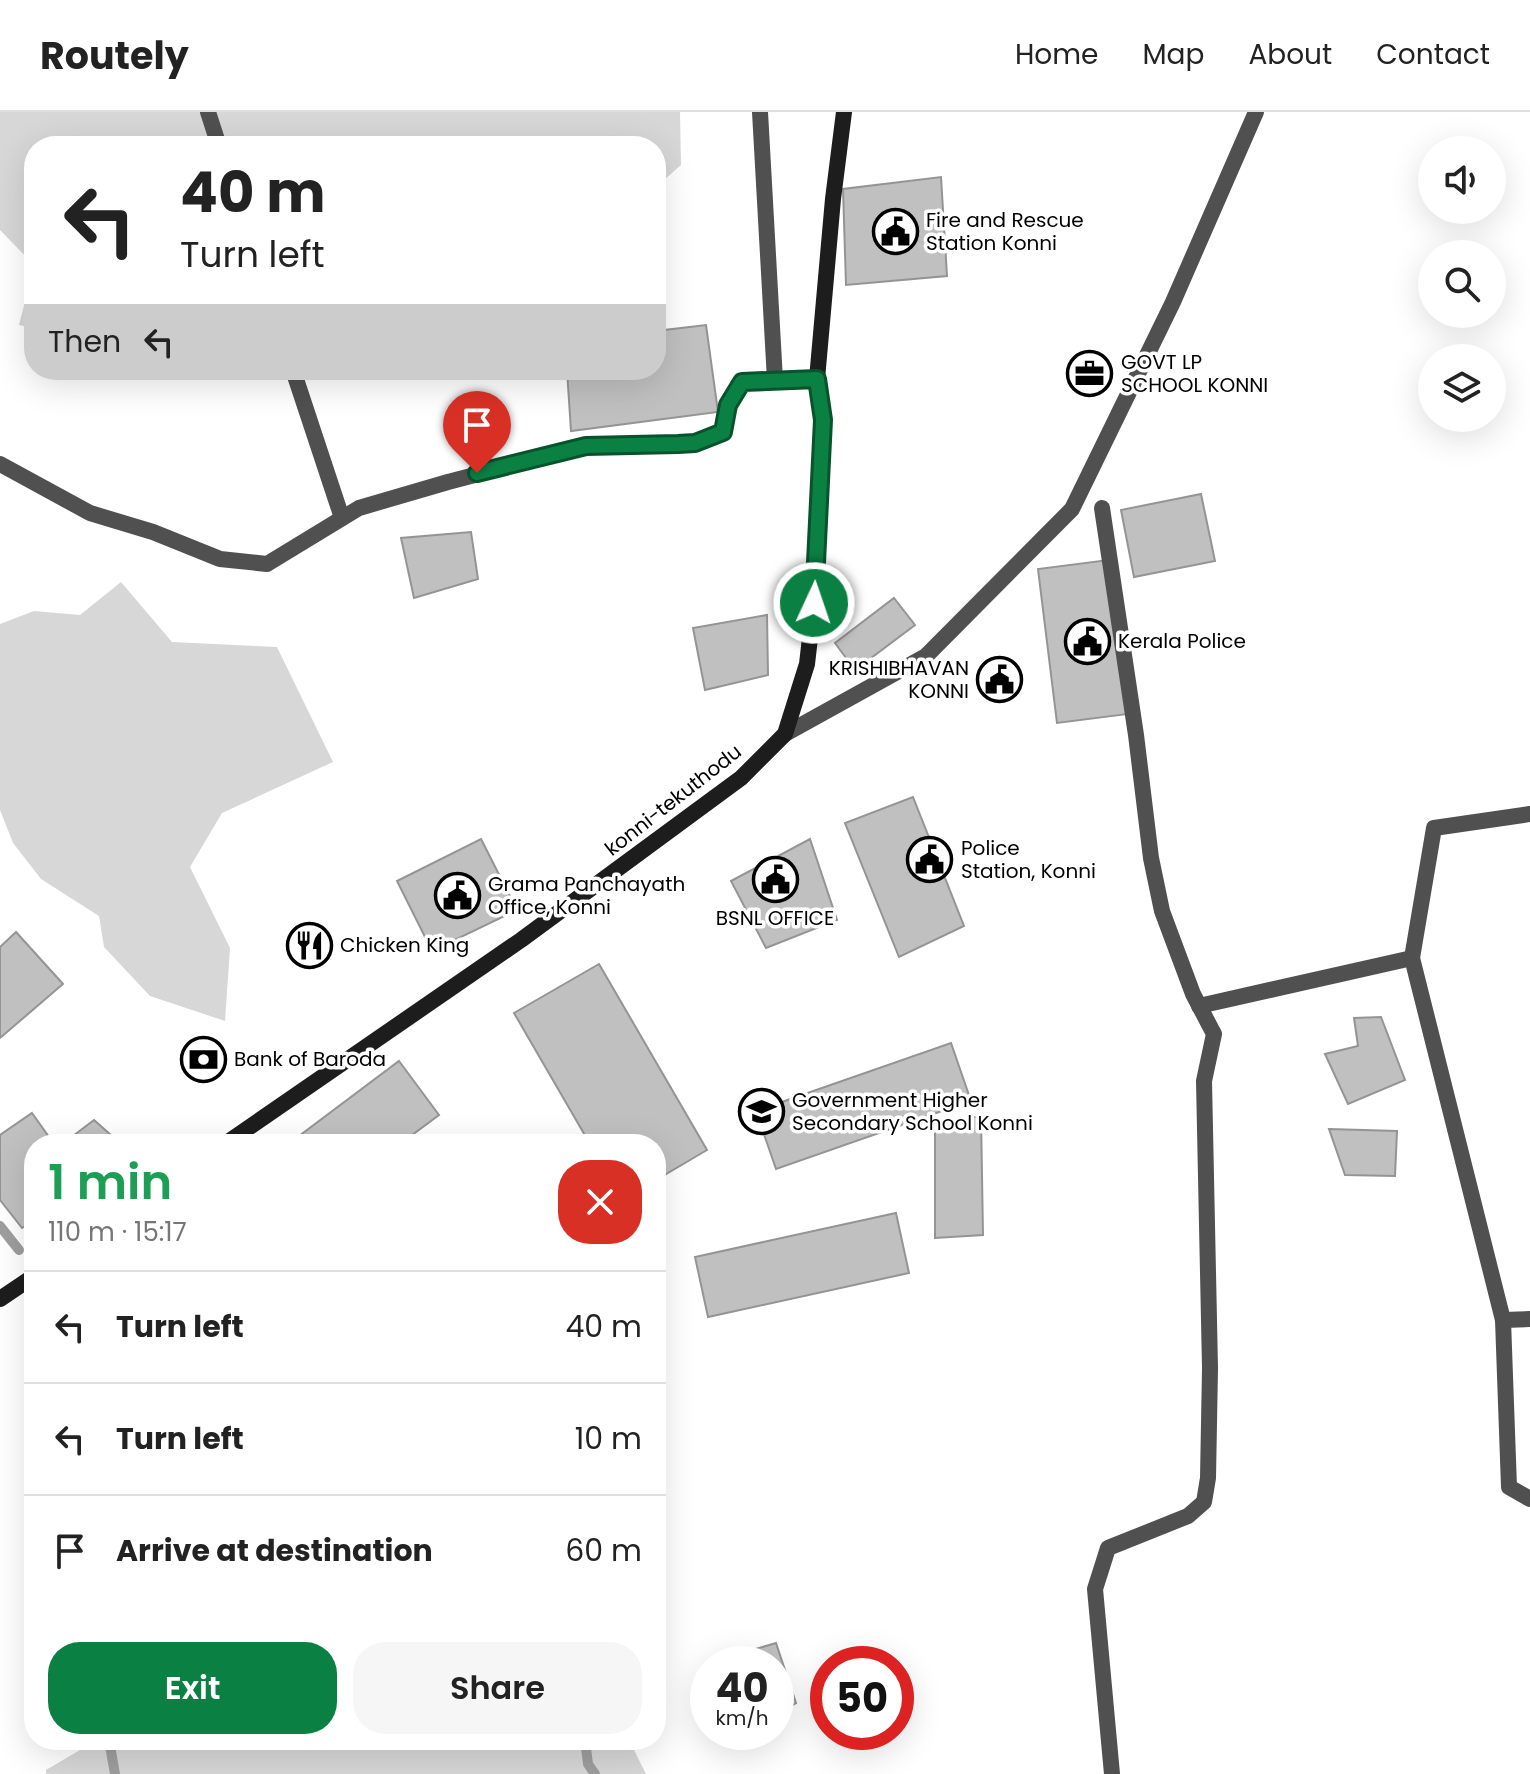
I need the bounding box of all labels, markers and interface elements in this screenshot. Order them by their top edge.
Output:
text: Routely [40,29,189,82]
text: Home [1015,35,1098,74]
text: Map [1142,35,1204,74]
text: About [1248,35,1332,74]
text: Contact [1376,35,1490,74]
map controls [1418,136,1506,432]
button: sound [1418,136,1506,224]
text: 40 m [180,153,326,232]
icon: left [48,168,152,272]
place label: Fire and Rescue Station Konni [926,206,1084,257]
public building icon: Fire and Rescue Station Konni [871,208,919,256]
text: Turn left [180,229,325,280]
button: search [1418,240,1506,328]
text: Then [48,320,121,363]
icon: left [137,320,181,364]
button: layers [1418,344,1506,432]
place label: GOVT LP SCHOOL KONNI [1121,348,1268,399]
office icon: GOVT LP SCHOOL KONNI [1066,349,1114,397]
pin [443,391,511,473]
icon: arrive [455,403,499,447]
position arrow [772,561,856,645]
public building icon: Kerala Police [1063,617,1111,665]
place label: Kerala Police [1118,627,1246,655]
place label: KRISHIBHAVAN KONNI [829,654,969,705]
public building icon: KRISHIBHAVAN KONNI [976,656,1024,704]
street label: konni-tekuthodu [599,738,747,862]
place label: Police Station, Konni [961,834,1096,885]
public building icon: Police Station, Konni [906,836,954,884]
public building icon: BSNL OFFICE [751,855,799,903]
place label: Grama Panchayath Office, Konni [488,870,685,921]
public building icon: Grama Panchayath Office, Konni [433,871,481,919]
place label: BSNL OFFICE [716,904,834,932]
restaurant icon: Chicken King [285,921,333,969]
place label: Chicken King [340,931,469,959]
bank icon: Bank of Baroda [179,1035,227,1083]
place label: Bank of Baroda [234,1045,386,1073]
place label: Government Higher Secondary School Konni [792,1086,1033,1137]
school or university icon: Government Higher Secondary School Konni [737,1087,785,1135]
text: 1 min [48,1149,172,1216]
button: close [558,1160,642,1244]
text: 110 m · 15:17 [48,1214,187,1250]
icon: left [48,1305,92,1349]
text: Turn left [116,1305,244,1348]
text: 40 m [565,1305,642,1348]
icon: left [48,1417,92,1461]
text: Turn left [116,1417,244,1460]
text: 10 m [575,1417,642,1460]
icon: arrive [48,1529,92,1573]
text: Arrive at destination [116,1529,433,1572]
text: 60 m [565,1529,642,1572]
button: Exit [48,1642,337,1734]
button: Share [353,1642,642,1734]
speed limit sign: 50 [810,1646,914,1750]
text: 40 [715,1660,769,1716]
text: km/h [715,1704,769,1732]

